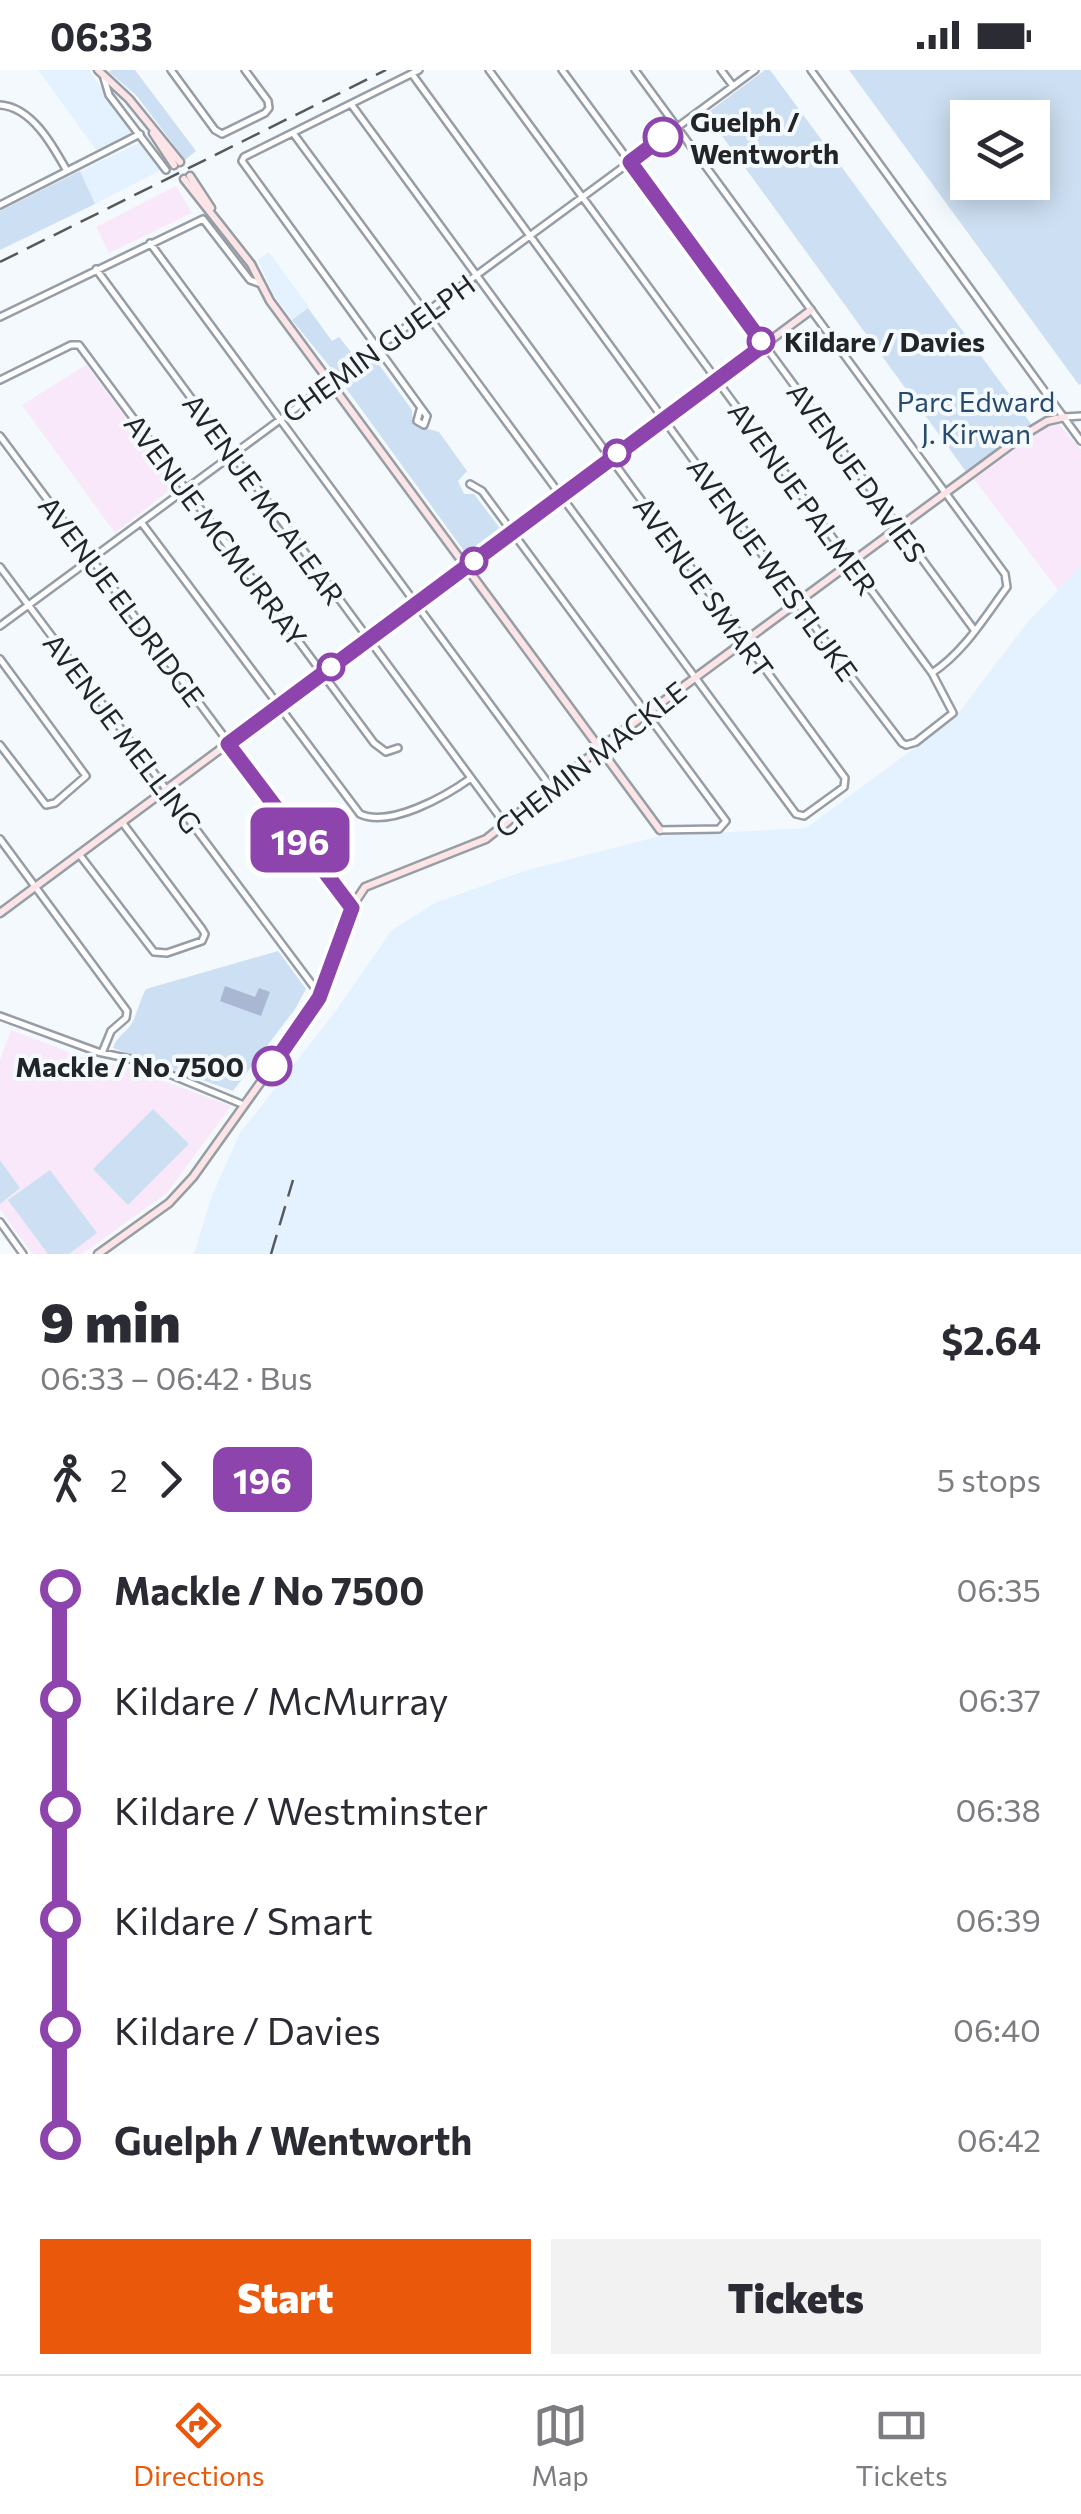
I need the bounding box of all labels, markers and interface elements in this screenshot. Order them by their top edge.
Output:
text: 06:33 [50,12,153,59]
map controls [950,100,1050,200]
button: layers [950,100,1050,200]
place label: Guelph / Wentworth [690,104,839,170]
marker: Guelph / Wentworth [644,118,682,156]
street label: CHEMIN GUELPH [275,267,481,429]
place label: Kildare / Davies [784,324,985,358]
marker: Kildare / Davies [748,328,774,354]
street label: AVENUE DAVIES [780,376,934,568]
park label: Parc Edward J. Kirwan [897,384,1055,450]
street label: AVENUE MCALEAR [176,387,352,611]
street label: AVENUE PALMER [722,395,884,601]
street label: AVENUE MCMURRAY [118,407,314,653]
unlabelled marker [604,440,630,466]
street label: AVENUE WESTLUKE [681,451,865,687]
street label: AVENUE ELDRIDGE [32,489,212,713]
street label: AVENUE SMART [627,490,781,684]
unlabelled marker [461,548,487,574]
street label: AVENUE MELLING [37,626,209,840]
unlabelled marker [318,654,344,680]
street label: CHEMIN MACKLE [487,674,693,844]
line badge: 196 [242,808,358,872]
text: 196 [270,819,330,862]
marker: Mackle / No 7500 [253,1047,291,1085]
place label: Mackle / No 7500 [15,1049,244,1083]
text: 9 min [40,1286,181,1353]
text: $2.64 [941,1316,1041,1363]
text: 06:33 – 06:42 · Bus [40,1357,313,1397]
icon: walk [40,1452,95,1507]
icon: forward [143,1452,198,1507]
text: 196 [233,1458,292,1501]
text: 2 [110,1459,128,1499]
text: 5 stops [937,1459,1041,1499]
text: Mackle / No 7500 [114,1566,424,1613]
text: 06:35 [957,1569,1041,1609]
text: Kildare / McMurray [114,1676,448,1723]
text: 06:37 [958,1679,1041,1719]
text: Kildare / Westminster [114,1786,488,1833]
text: 06:38 [955,1789,1041,1829]
text: Kildare / Smart [114,1896,373,1943]
text: 06:39 [955,1899,1041,1939]
text: Kildare / Davies [114,2006,381,2053]
text: 06:40 [953,2009,1041,2049]
text: Guelph / Wentworth [114,2116,472,2163]
text: 06:42 [957,2119,1041,2159]
button: Start [40,2239,531,2354]
button: Tickets [551,2239,1041,2354]
tab: Directions [133,2398,265,2492]
tab: Map [531,2398,589,2492]
tab: Tickets [855,2398,948,2492]

